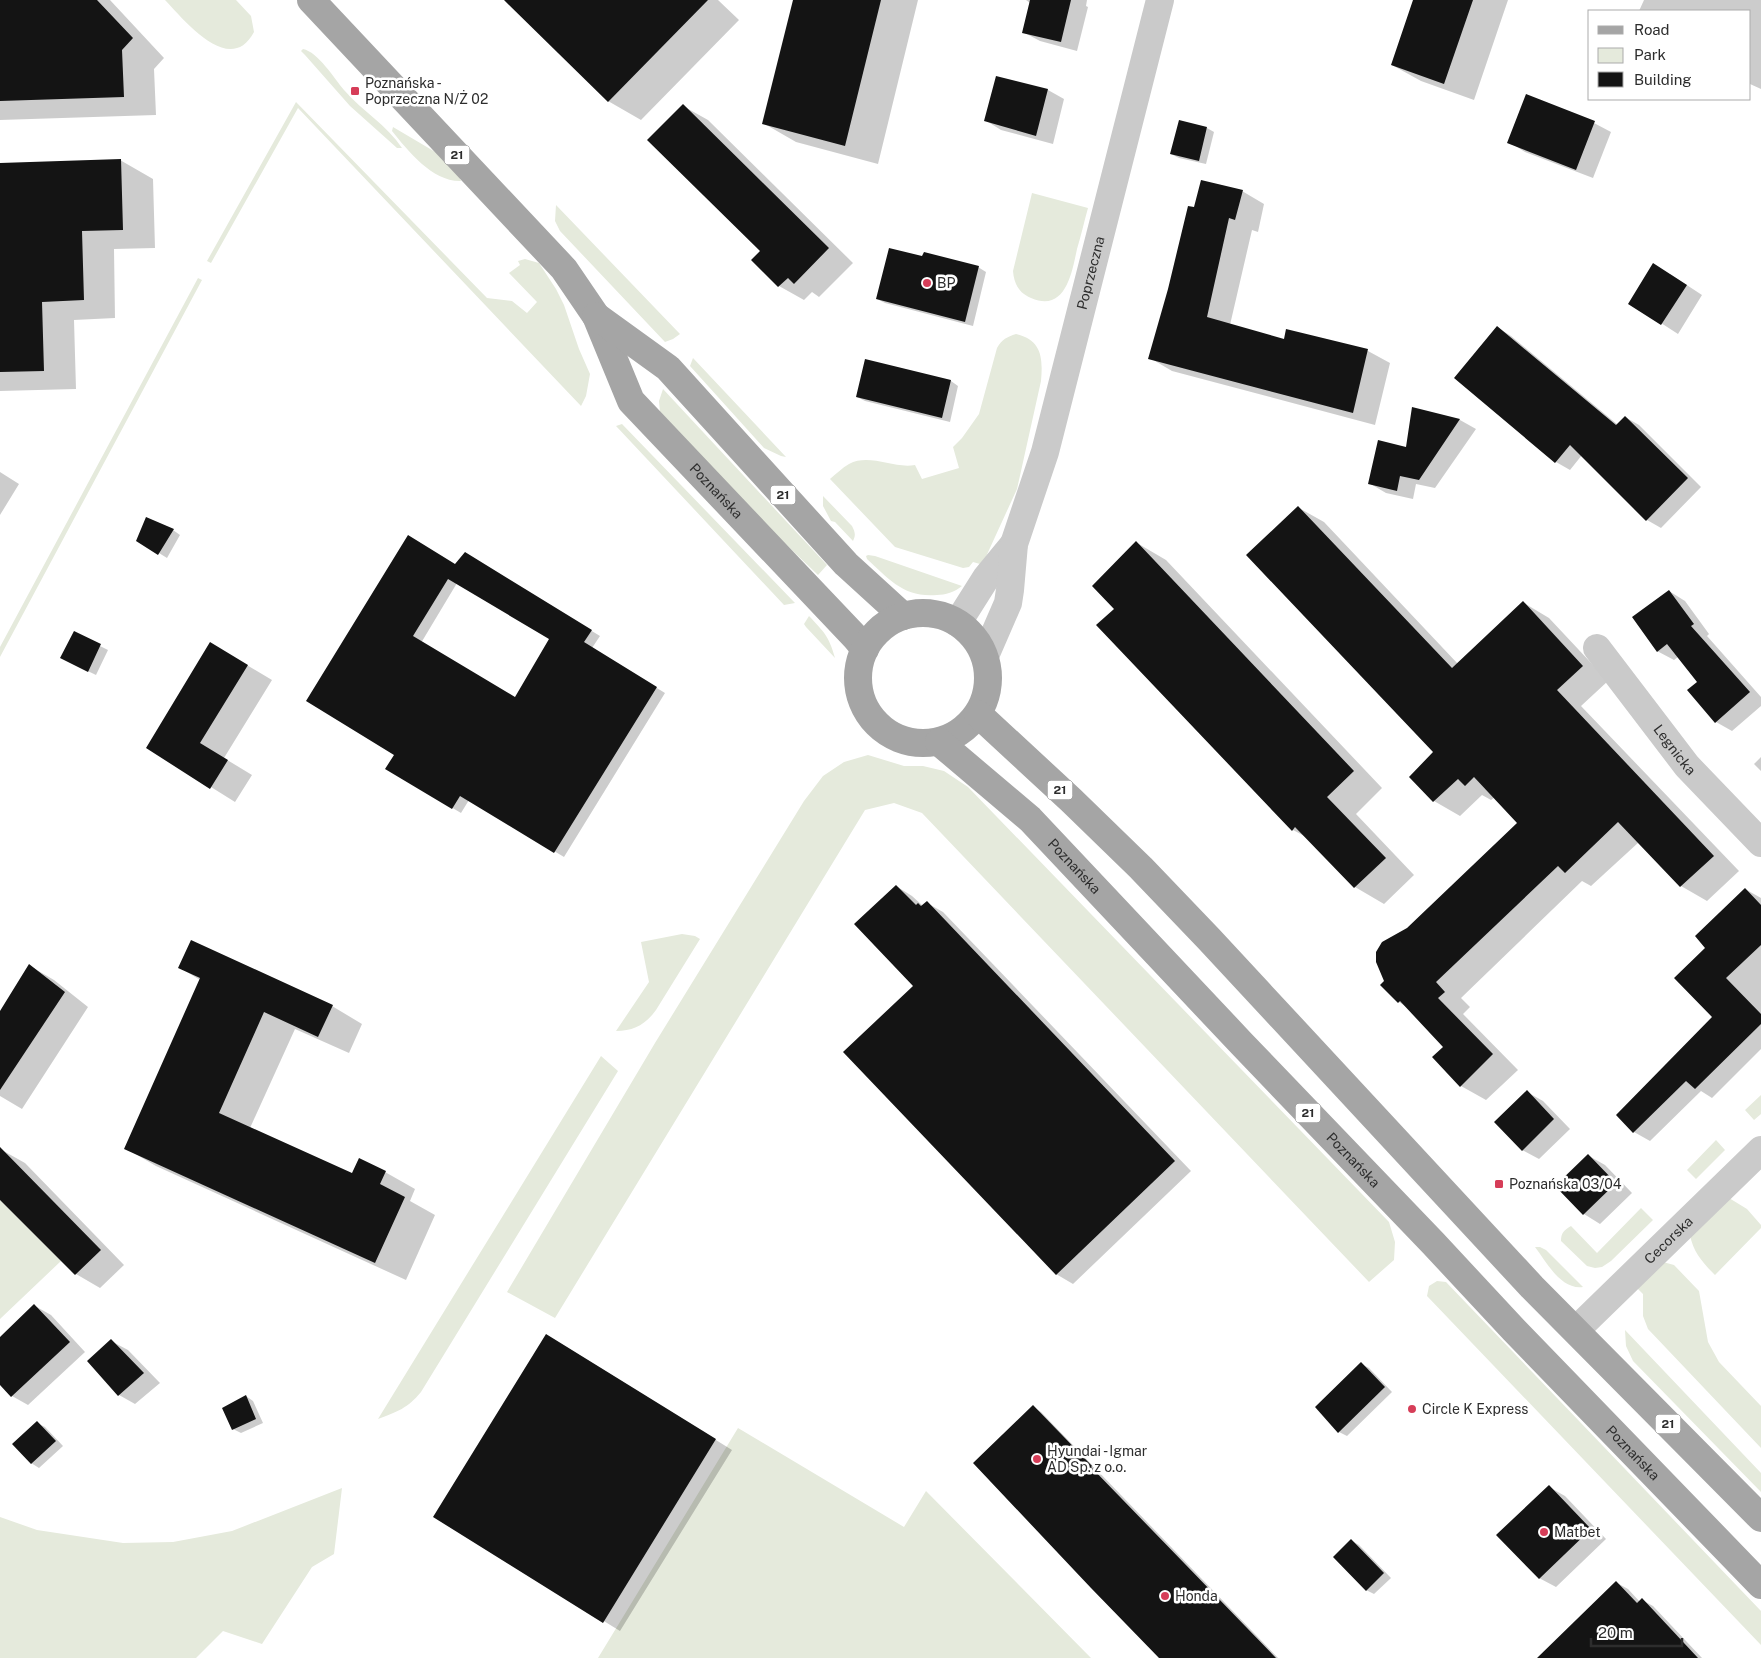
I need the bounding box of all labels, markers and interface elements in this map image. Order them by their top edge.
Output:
legend [1588,10,1751,100]
text: Road [1634,21,1670,38]
text: Park [1634,46,1666,63]
text: Building [1634,71,1692,88]
place label: Poznańska - Poprzeczna N/Ż 02 [365,75,488,107]
marker: Poznańska - Poprzeczna N/Ż 02 [349,85,361,97]
road number: 21 [444,146,470,164]
street label: Poprzeczna [1074,234,1108,311]
place label: BP [937,275,955,291]
marker: BP [921,277,933,289]
street label: Poznańska [687,460,746,522]
road number: 21 [770,486,796,504]
street label: Legnicka [1650,721,1699,778]
road number: 21 [1048,780,1072,800]
street label: Poznańska [1045,835,1104,897]
road number: 21 [1296,1104,1320,1122]
street label: Poznańska [1323,1129,1383,1191]
place label: Poznańska 03/04 [1509,1176,1622,1192]
marker: Poznańska 03/04 [1493,1178,1505,1190]
street label: Cecorska [1641,1213,1696,1267]
place label: Circle K Express [1422,1401,1528,1417]
marker: Circle K Express [1406,1403,1418,1415]
road number: 21 [1656,1415,1680,1434]
street label: Poznańska [1603,1422,1663,1483]
place label: Hyundai - Igmar AD Sp. z o.o. [1047,1443,1147,1475]
marker: Hyundai - Igmar AD Sp. z o.o. [1031,1453,1043,1465]
place label: Matbet [1554,1524,1601,1540]
marker: Matbet [1538,1526,1550,1538]
place label: Honda [1175,1588,1218,1604]
marker: Honda [1159,1590,1171,1602]
scale bar [1591,1616,1682,1648]
text: 20 m [1598,1624,1633,1641]

